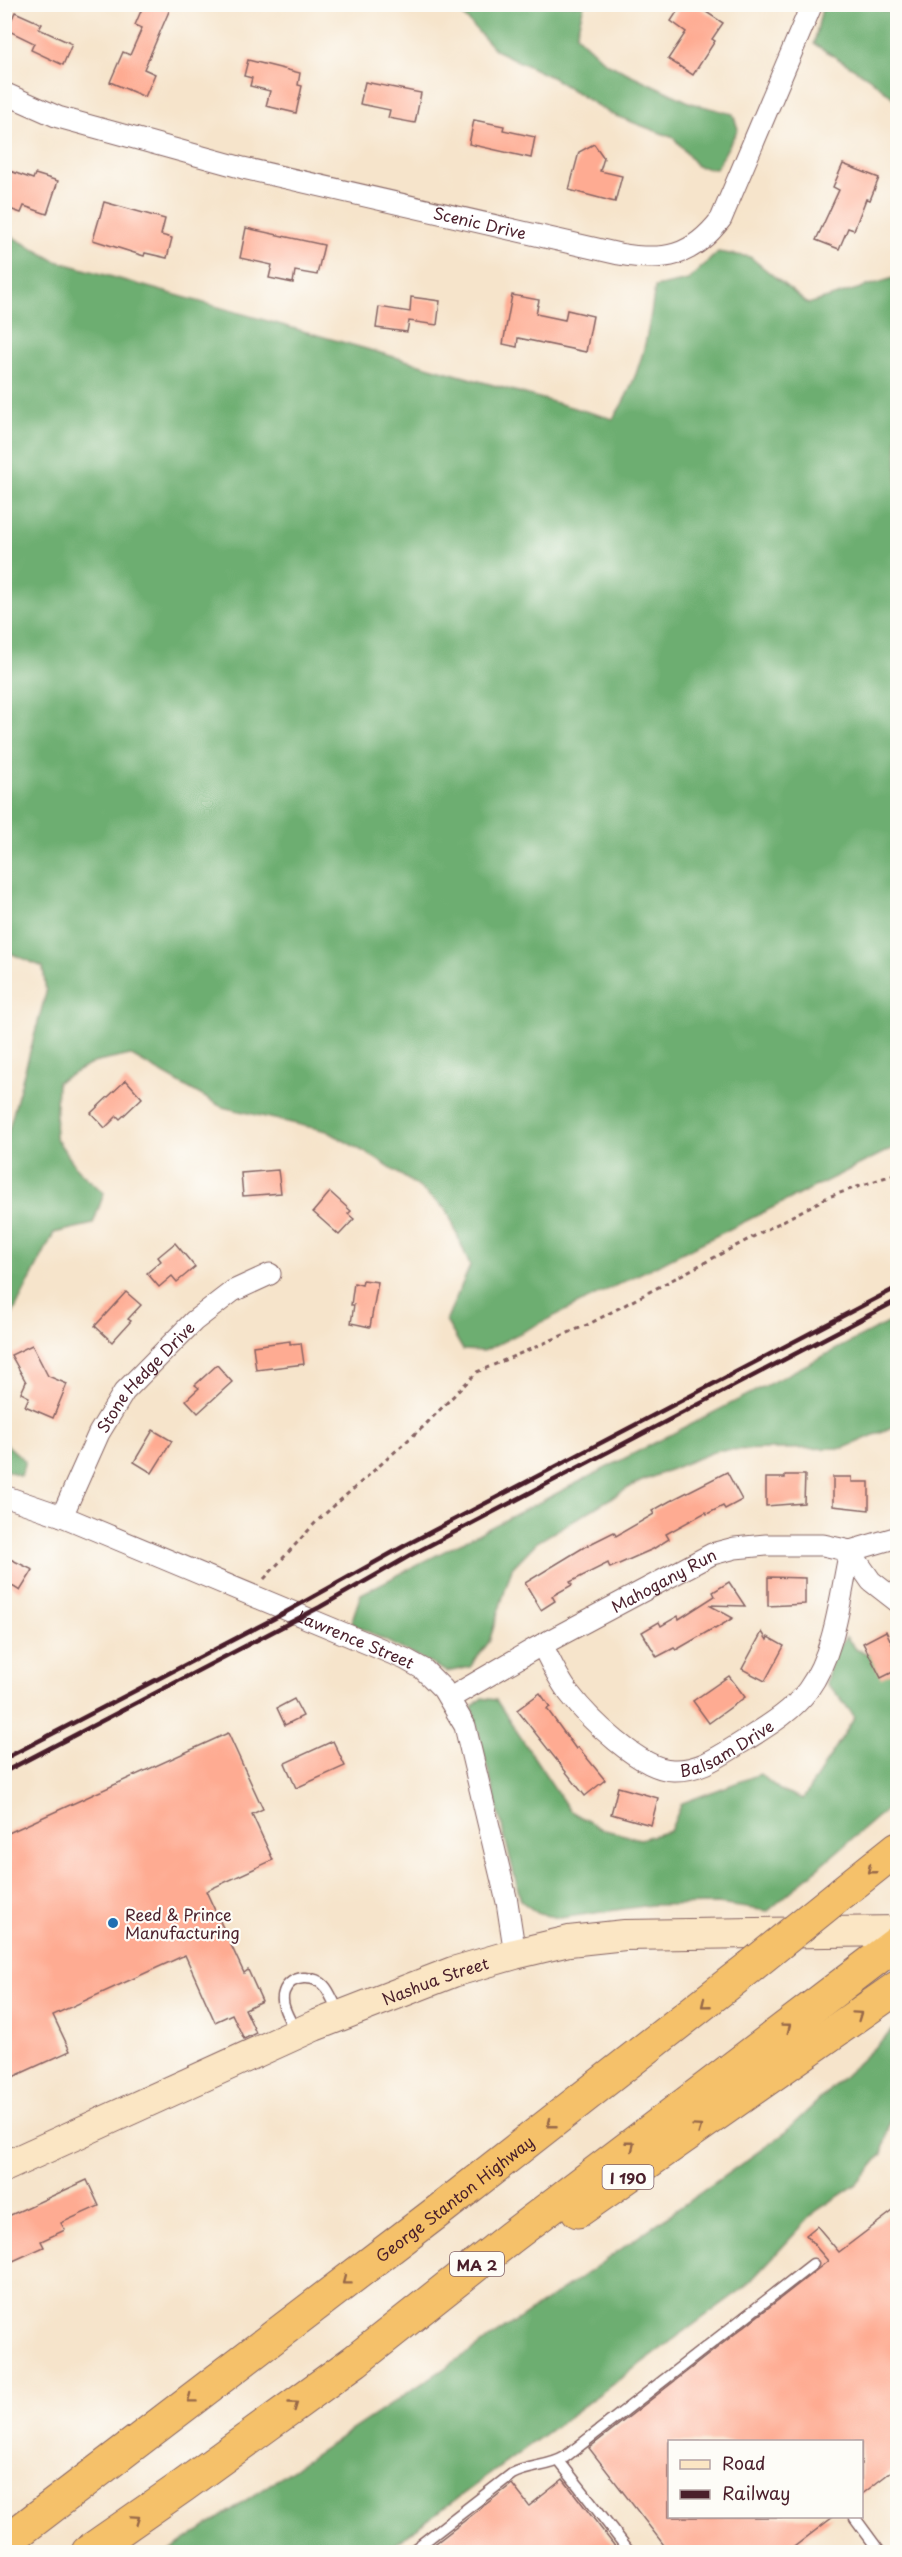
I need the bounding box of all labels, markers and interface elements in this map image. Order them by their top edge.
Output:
street label: Scenic Drive [431,200,529,244]
street label: Stone Hedge Drive [90,1315,200,1437]
street label: Mahogany Run [607,1542,720,1618]
street label: Lawrence Street [294,1603,420,1674]
street label: Balsam Drive [678,1713,778,1782]
one-way arrow [867,1862,878,1873]
place label: Reed & Prince Manufacturing [125,1902,240,1944]
marker: Reed & Prince Manufacturing [106,1916,120,1930]
street label: Nashua Street [378,1950,491,2011]
one-way arrow [701,1997,712,2008]
one-way arrow [851,2011,862,2022]
one-way arrow [780,2023,791,2034]
one-way arrow [547,2116,558,2127]
one-way arrow [692,2124,703,2135]
street label: George Stanton Highway [370,2129,538,2267]
one-way arrow [624,2141,635,2152]
road number: I 190 [602,2165,654,2189]
road number: MA 2 [450,2252,504,2276]
one-way arrow [342,2274,353,2285]
one-way arrow [187,2392,198,2403]
one-way arrow [288,2401,299,2412]
legend [668,2440,863,2518]
text: Road [722,2449,766,2476]
text: Railway [722,2479,790,2506]
one-way arrow [129,2515,140,2526]

